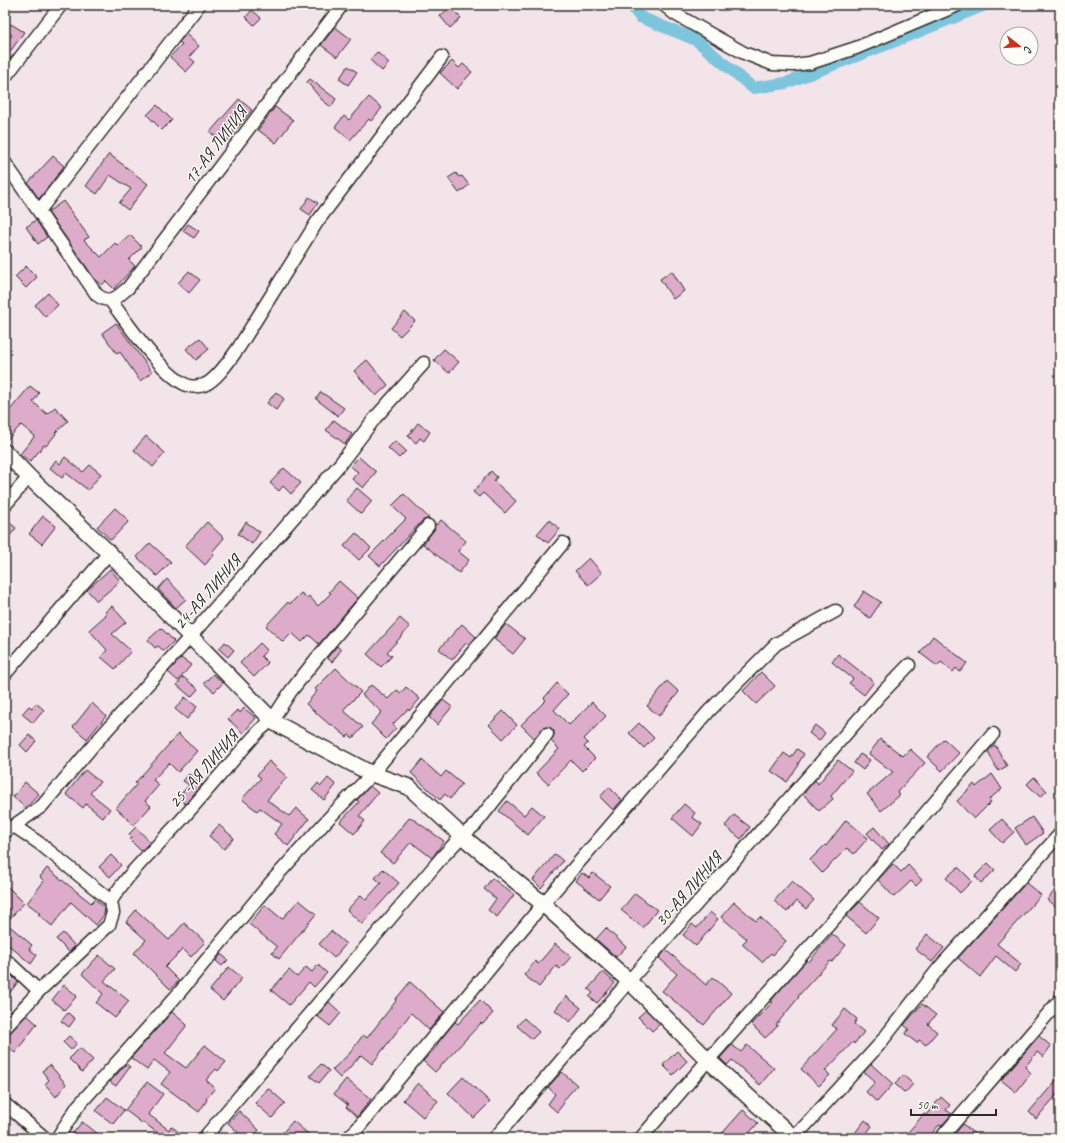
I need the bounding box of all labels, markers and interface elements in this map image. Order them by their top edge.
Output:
north arrow [999,26,1039,66]
text: С [1021,44,1036,55]
street label: 17-АЯ ЛИНИЯ [179,101,253,188]
street label: 24-АЯ ЛИНИЯ [169,549,247,634]
street label: 25 -АЯ ЛИНИЯ [164,725,244,812]
street label: 30-АЯ ЛИНИЯ [650,846,728,931]
scale bar [911,1091,996,1117]
text: 50 m [917,1097,939,1113]

